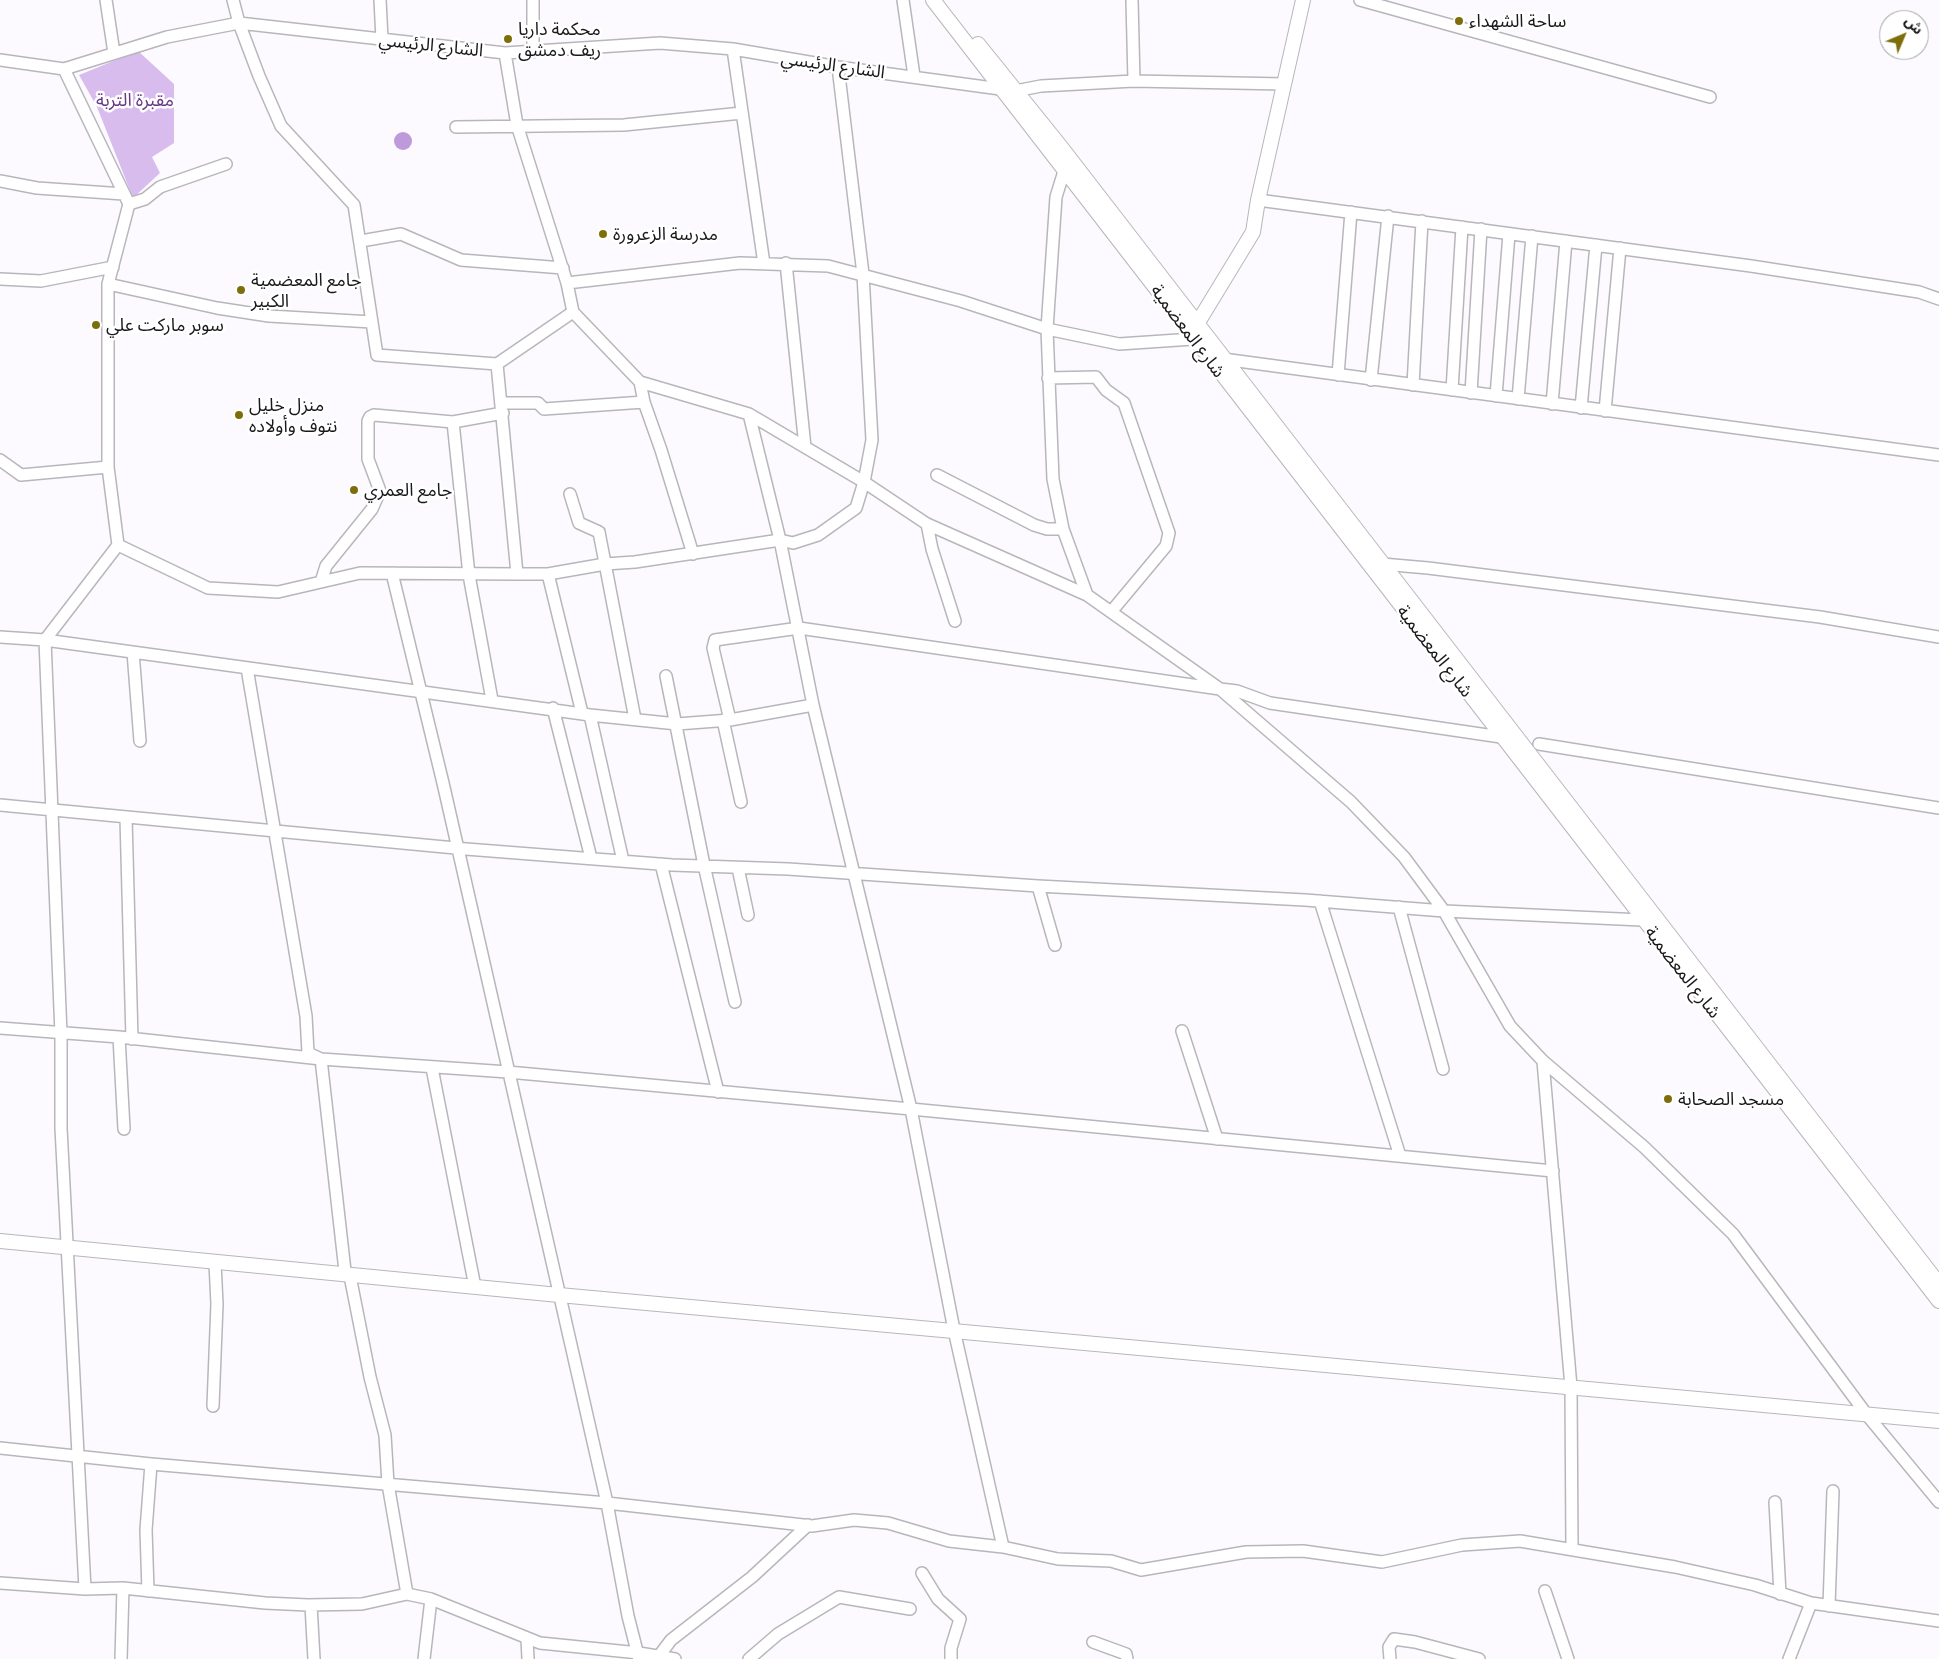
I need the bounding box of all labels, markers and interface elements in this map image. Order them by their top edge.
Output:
place label: ساحة الشهداء [1469,10,1566,32]
north arrow [1879,10,1929,60]
text: ش [1901,12,1927,38]
marker: ساحة الشهداء [1453,15,1465,27]
place label: محكمة داريا ريف دمشق [518,18,601,60]
street label: الشارع الرئيسي [378,29,484,61]
marker: محكمة داريا ريف دمشق [502,33,514,45]
street label: الشارع الرئيسي [780,47,886,83]
park label: مقبرة التربة [96,89,174,111]
place label: مدرسة الزعرورة [613,223,718,245]
marker: مدرسة الزعرورة [597,228,609,240]
place label: جامع المعضمية الكبير [251,269,362,312]
street label: شارع المعضمية [1146,280,1230,382]
marker: جامع المعضمية الكبير [235,284,247,296]
place label: سوبر ماركت علي [106,314,224,336]
marker: سوبر ماركت علي [90,319,102,331]
place label: منزل خليل نتوف وأولاده [249,394,337,436]
marker: منزل خليل نتوف وأولاده [233,409,245,421]
place label: جامع العمري [364,479,452,501]
marker: جامع العمري [348,484,360,496]
street label: شارع المعضمية [1392,601,1478,701]
street label: شارع المعضمية [1640,922,1726,1022]
place label: مسجد الصحابة [1678,1088,1784,1110]
marker: مسجد الصحابة [1662,1093,1674,1105]

